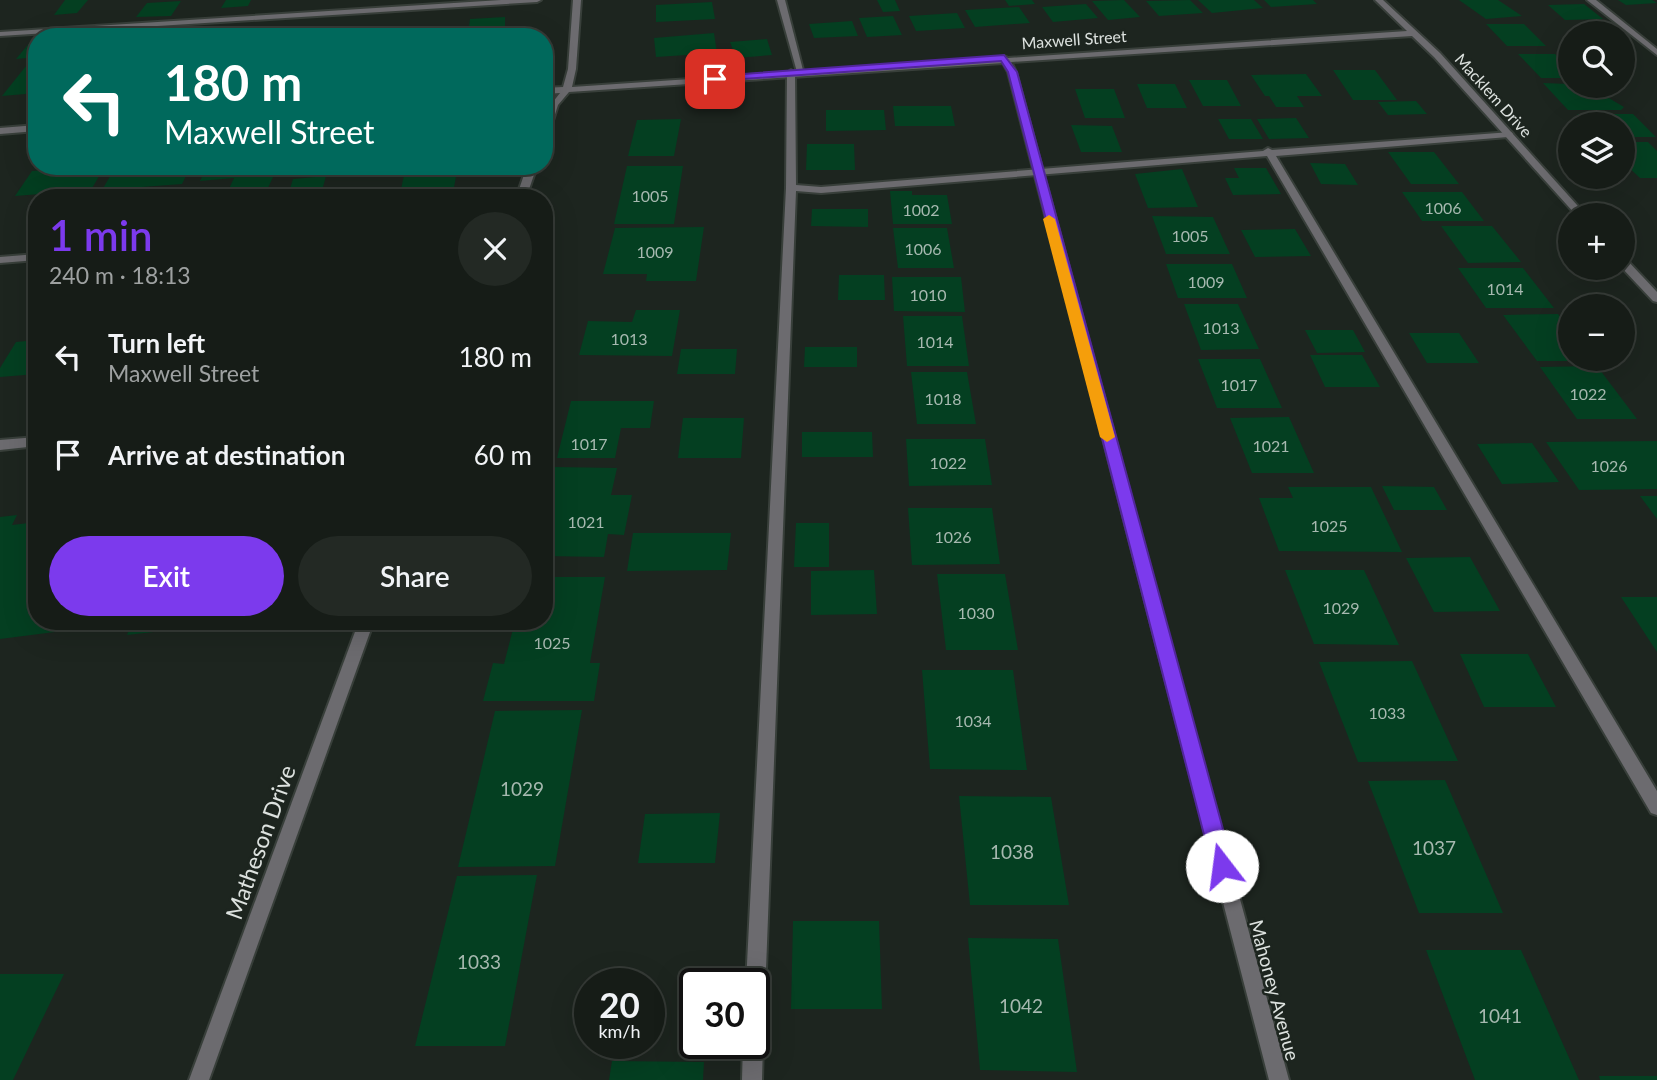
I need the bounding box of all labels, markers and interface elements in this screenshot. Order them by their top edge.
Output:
map controls [1558,21,1635,371]
button: search [1558,21,1635,98]
street label: Maxwell Street [1021,26,1127,52]
pin [685,49,745,109]
street label: Macklem Drive [1451,49,1537,141]
text: 180 m [164,53,302,111]
icon: left [49,56,140,147]
icon: arrive [696,60,734,98]
text: Maxwell Street [164,112,374,151]
button: layers [1558,112,1635,189]
house number: 1005 [631,186,669,205]
house number: 1006 [1424,198,1462,217]
house number: 1002 [902,200,940,219]
button: + [1558,203,1635,280]
text: 1 min [49,210,153,260]
button: close [458,212,532,286]
house number: 1005 [1171,226,1209,245]
house number: 1006 [904,239,942,258]
house number: 1009 [636,242,674,261]
text: 240 m · 18:13 [49,261,191,289]
house number: 1009 [1187,272,1225,291]
house number: 1014 [1486,279,1524,298]
house number: 1010 [909,285,947,304]
button: − [1558,294,1635,371]
house number: 1013 [1202,318,1240,337]
text: Turn left [108,327,205,359]
house number: 1013 [610,329,648,348]
house number: 1014 [916,332,954,351]
icon: left [49,338,87,376]
text: 180 m [459,341,532,373]
text: Maxwell Street [108,359,259,387]
house number: 1017 [1220,375,1258,394]
house number: 1022 [1569,384,1607,403]
house number: 1018 [924,389,962,408]
house number: 1017 [570,434,608,453]
icon: arrive [49,436,87,474]
house number: 1021 [1252,436,1290,455]
text: Arrive at destination [108,439,345,471]
text: 60 m [474,439,532,471]
house number: 1022 [929,453,967,472]
house number: 1026 [1590,456,1628,475]
house number: 1021 [567,512,605,531]
house number: 1025 [1310,516,1348,535]
house number: 1026 [934,527,972,546]
button: Exit [49,536,284,616]
button: Share [298,536,532,616]
house number: 1029 [1322,598,1360,617]
house number: 1030 [957,603,995,622]
house number: 1025 [533,633,571,652]
house number: 1033 [1368,703,1406,722]
house number: 1034 [954,711,992,730]
street label: Matheson Drive [219,761,301,923]
house number: 1029 [500,777,544,800]
position arrow [1185,829,1259,903]
house number: 1037 [1412,836,1456,859]
house number: 1038 [990,840,1034,863]
street label: Mahoney Avenue [1245,917,1305,1063]
house number: 1033 [457,950,501,973]
speed limit sign: 30 [679,968,770,1059]
text: 20 [599,983,640,1025]
house number: 1042 [999,994,1043,1017]
house number: 1041 [1478,1004,1522,1027]
text: km/h [598,1020,641,1042]

